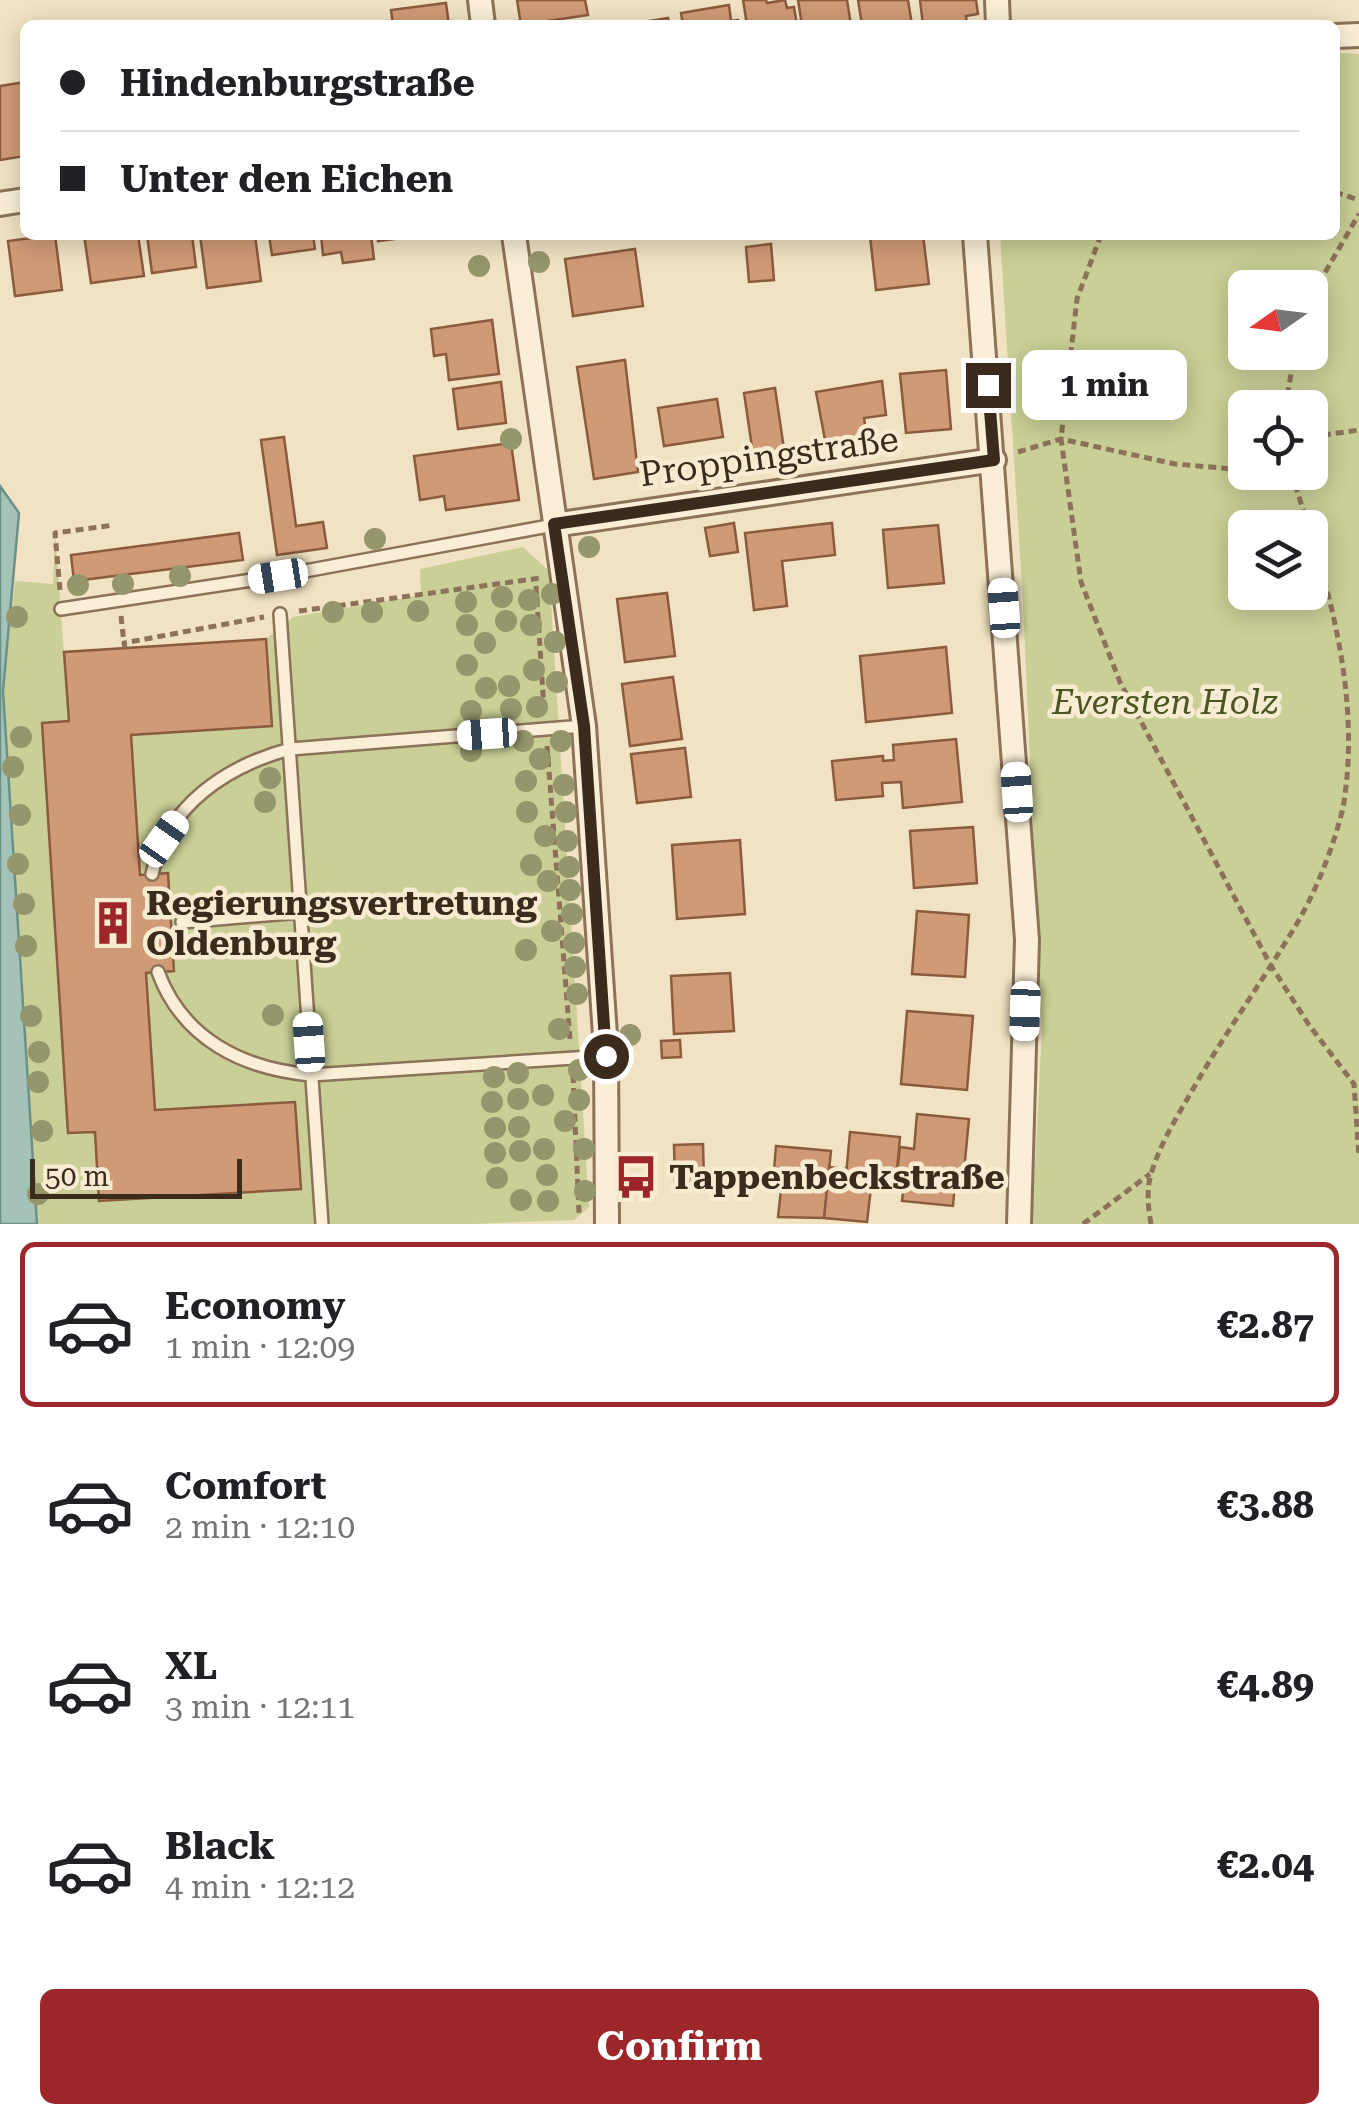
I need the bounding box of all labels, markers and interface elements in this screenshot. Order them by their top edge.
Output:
text: Hindenburgstraße [120,61,475,105]
text: Unter den Eichen [120,157,453,201]
north arrow [1228,270,1328,370]
map controls [1228,270,1328,610]
callout: 1 min [1023,350,1188,420]
route end [966,363,1011,408]
text: 1 min [1060,366,1149,404]
button: locate [1228,390,1328,490]
street label: Proppingstraße [637,419,901,495]
button: layers [1228,510,1328,610]
car [246,556,310,596]
car [987,577,1021,639]
park label: Eversten Holz [1051,682,1278,723]
car [456,717,518,751]
car [1000,761,1034,823]
car [135,806,193,872]
place label: Regierungsvertretung Oldenburg [146,883,538,964]
building icon: Regierungsvertretung Oldenburg [89,899,137,947]
car [1009,980,1041,1042]
car [292,1011,326,1073]
route start [584,1034,629,1079]
bus stop icon: Tappenbeckstraße [612,1153,660,1201]
scale bar [30,1154,242,1198]
place label: Tappenbeckstraße [669,1157,1005,1198]
text: 50 m [45,1160,109,1193]
icon: car [45,1280,135,1370]
text: Economy [165,1284,345,1328]
text: €2.87 [1217,1303,1314,1347]
text: 1 min · 12:09 [165,1328,355,1366]
icon: car [45,1460,135,1550]
text: Comfort [165,1464,326,1508]
text: €3.88 [1217,1483,1314,1527]
text: 2 min · 12:10 [165,1508,355,1546]
icon: car [45,1640,135,1730]
text: XL [165,1644,217,1688]
text: €4.89 [1217,1663,1314,1707]
text: 3 min · 12:11 [165,1688,355,1726]
icon: car [45,1820,135,1910]
text: Black [165,1824,275,1868]
text: €2.04 [1217,1843,1314,1887]
text: 4 min · 12:12 [165,1868,355,1906]
button: Confirm [40,1989,1319,2104]

